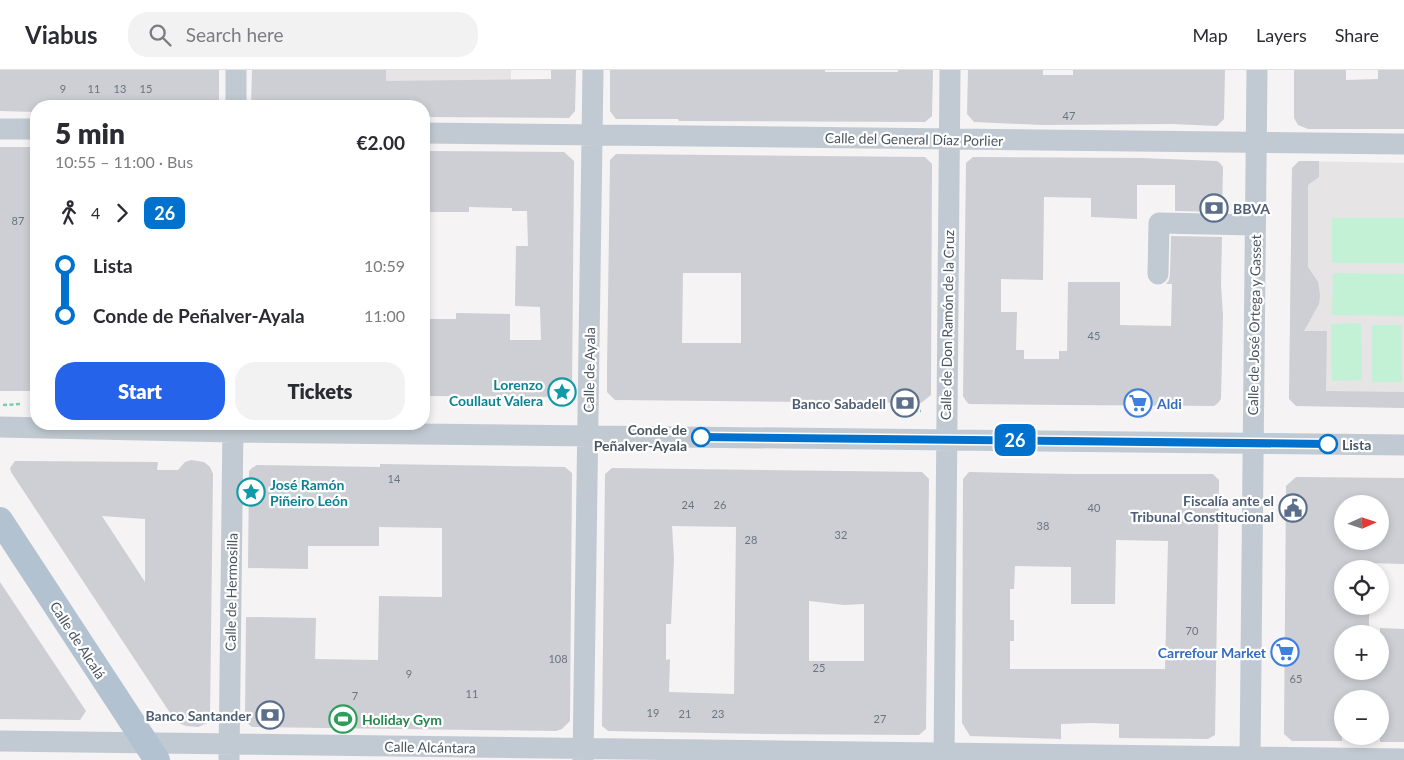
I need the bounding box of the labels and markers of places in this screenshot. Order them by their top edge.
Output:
bank icon: BBVA [1199,193,1229,223]
place label: BBVA [1233,200,1270,217]
place label: Lorenzo Coullaut Valera [449,376,543,409]
place icon: Lorenzo Coullaut Valera [547,377,577,407]
bank icon: Banco Sabadell [890,388,920,418]
supermarket icon: Aldi [1123,388,1153,418]
place label: Banco Sabadell [792,395,886,412]
place label: Aldi [1156,395,1182,412]
place label: Conde de Peñalver-Ayala [594,421,688,454]
marker: Conde de Peñalver-Ayala [691,427,711,447]
marker: Lista [1318,434,1338,454]
place label: Lista [1342,436,1371,453]
place label: José Ramón Piñeiro León [270,476,348,509]
place icon: José Ramón Piñeiro León [236,477,266,507]
place label: Fiscalía ante el Tribunal Constitucional [1130,492,1274,525]
public building icon: Fiscalía ante el Tribunal Constitucional [1278,493,1308,523]
supermarket icon: Carrefour Market [1270,637,1300,667]
place label: Carrefour Market [1158,644,1267,661]
bank icon: Banco Santander [255,700,285,730]
sports icon: Holiday Gym [328,704,358,734]
place label: Banco Santander [145,707,252,724]
place label: Holiday Gym [362,711,442,728]

